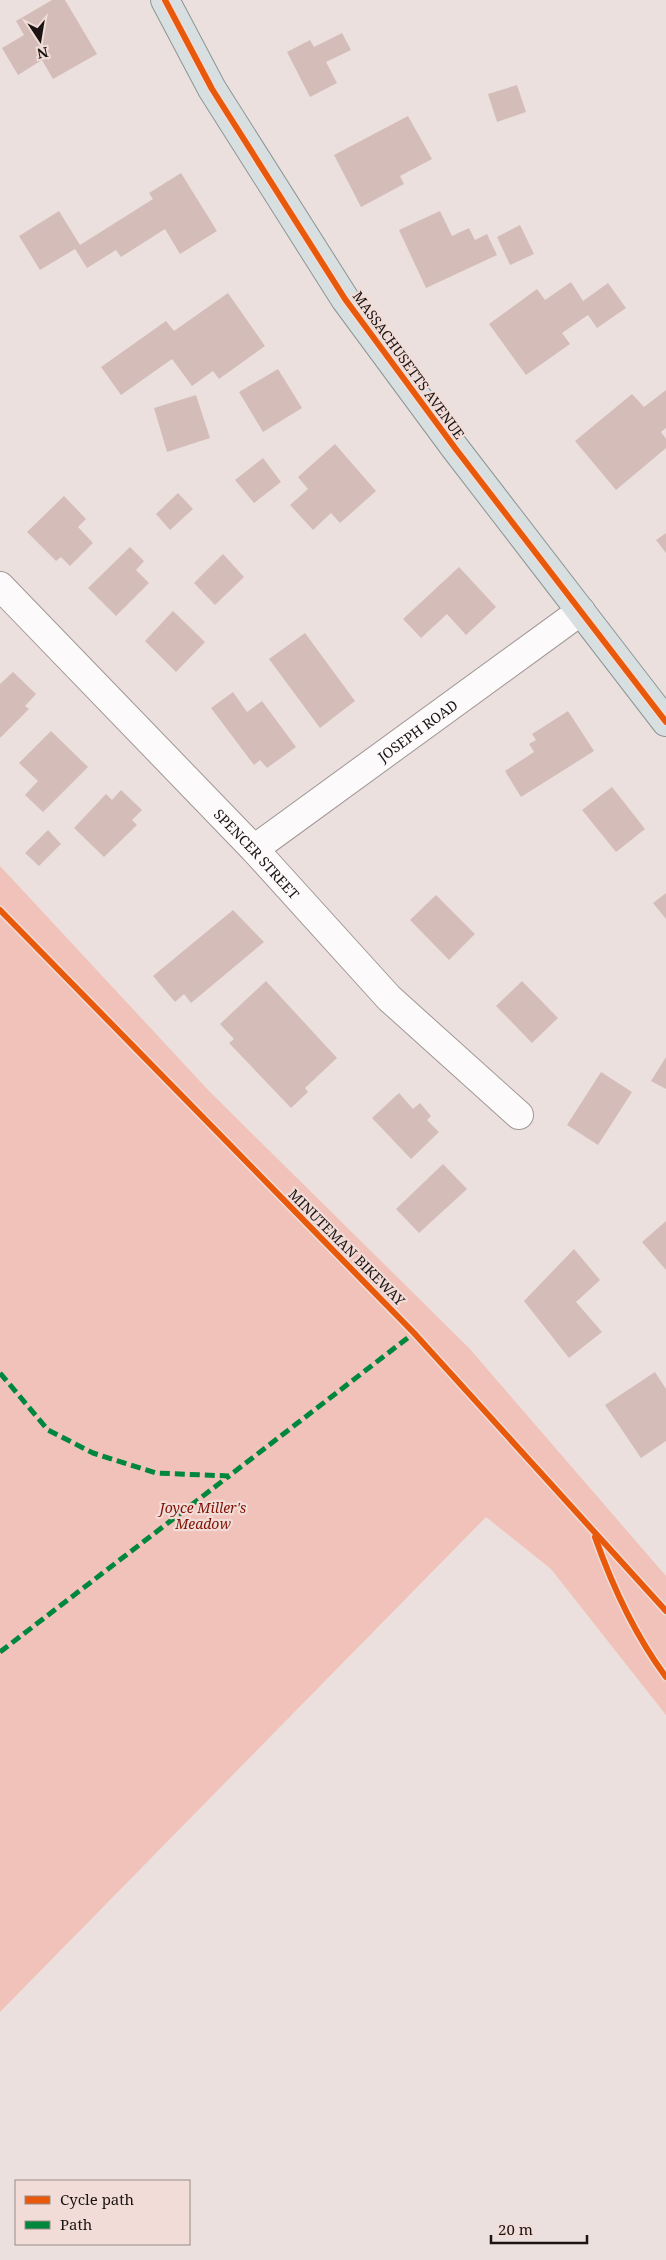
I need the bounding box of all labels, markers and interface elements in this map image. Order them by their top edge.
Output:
north arrow [15,15,65,65]
text: N [35,43,50,64]
street label: MASSACHUSETTS AVENUE [349,287,469,443]
street label: JOSEPH ROAD [373,695,461,766]
street label: SPENCER STREET [210,804,304,903]
street label: MINUTEMAN BIKEWAY [285,1185,410,1310]
park label: Joyce Miller's Meadow [157,1498,247,1533]
legend [15,2180,190,2245]
text: Cycle path [60,2189,135,2209]
scale bar [491,2212,587,2244]
text: Path [60,2214,93,2234]
text: 20 m [498,2219,533,2239]

